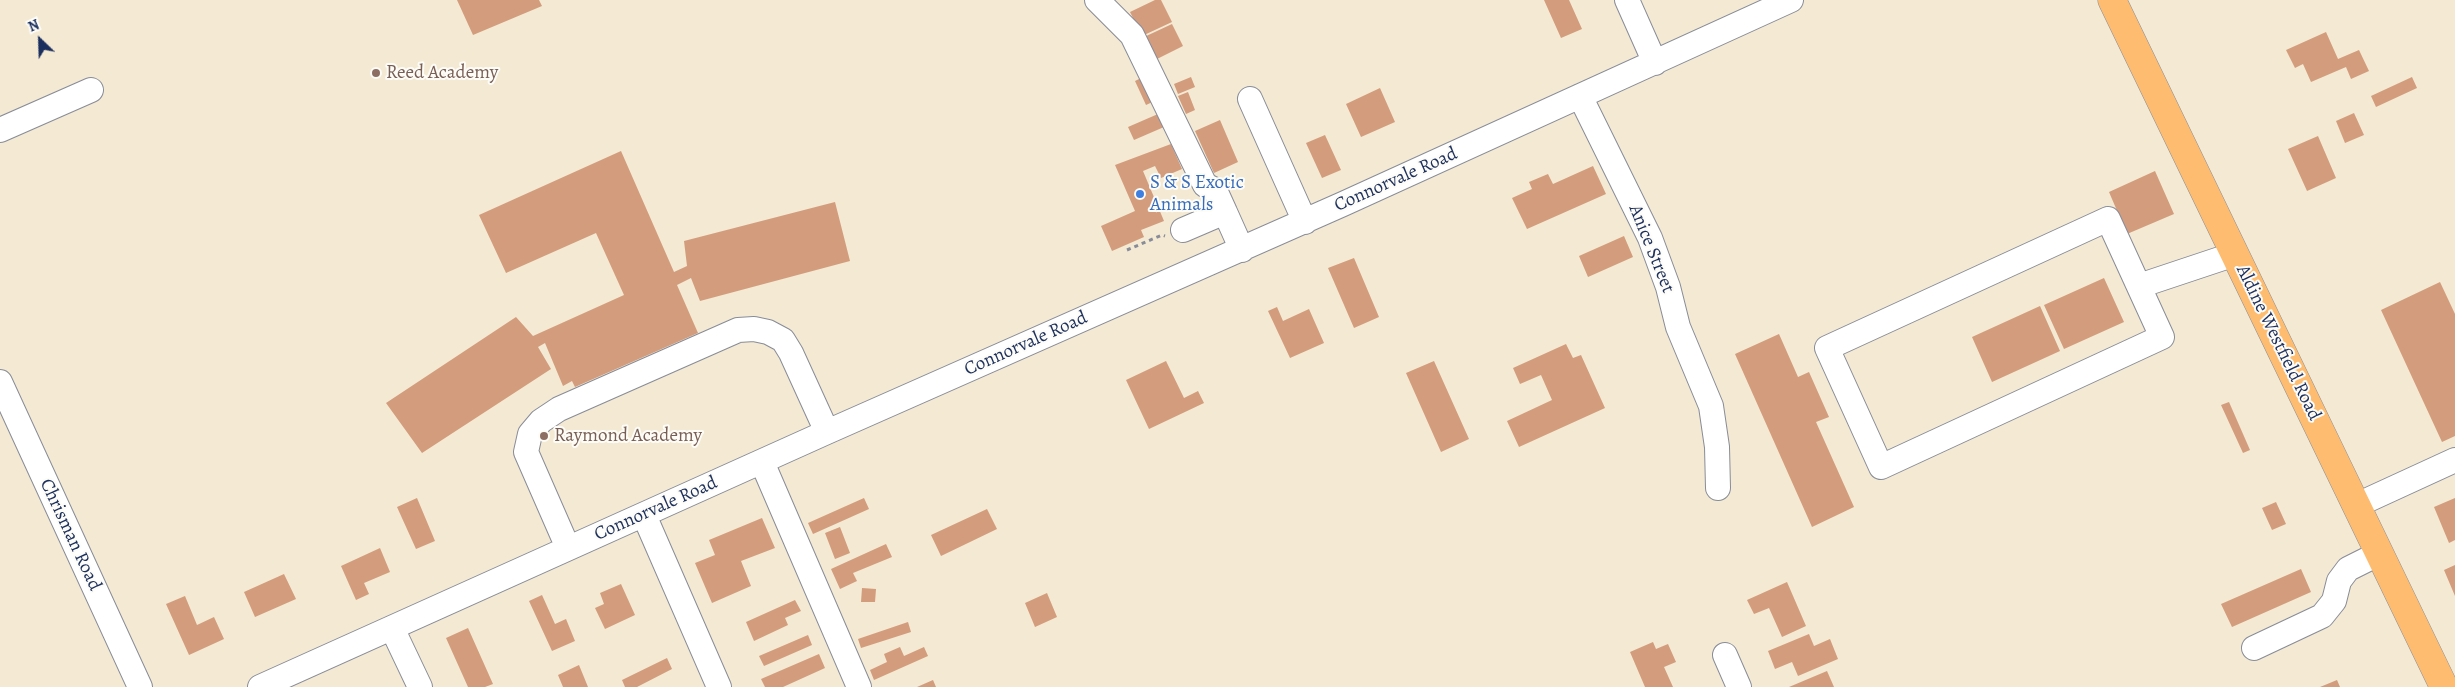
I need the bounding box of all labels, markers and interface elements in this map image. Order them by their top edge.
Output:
north arrow [15,15,65,65]
text: N [25,15,42,37]
place label: Reed Academy [386,62,498,84]
marker: Reed Academy [370,67,382,79]
street label: Connorvale Road [1331,143,1461,217]
place label: S & S Exotic Animals [1150,172,1244,216]
marker: S & S Exotic Animals [1134,188,1146,200]
street label: Anice Street [1623,201,1679,297]
street label: Aldine Westfield Road [2230,262,2326,424]
street label: Connorvale Road [961,307,1091,381]
place label: Raymond Academy [554,425,702,447]
marker: Raymond Academy [538,430,550,442]
street label: Connorvale Road [591,472,721,546]
street label: Chrisman Road [34,475,106,595]

